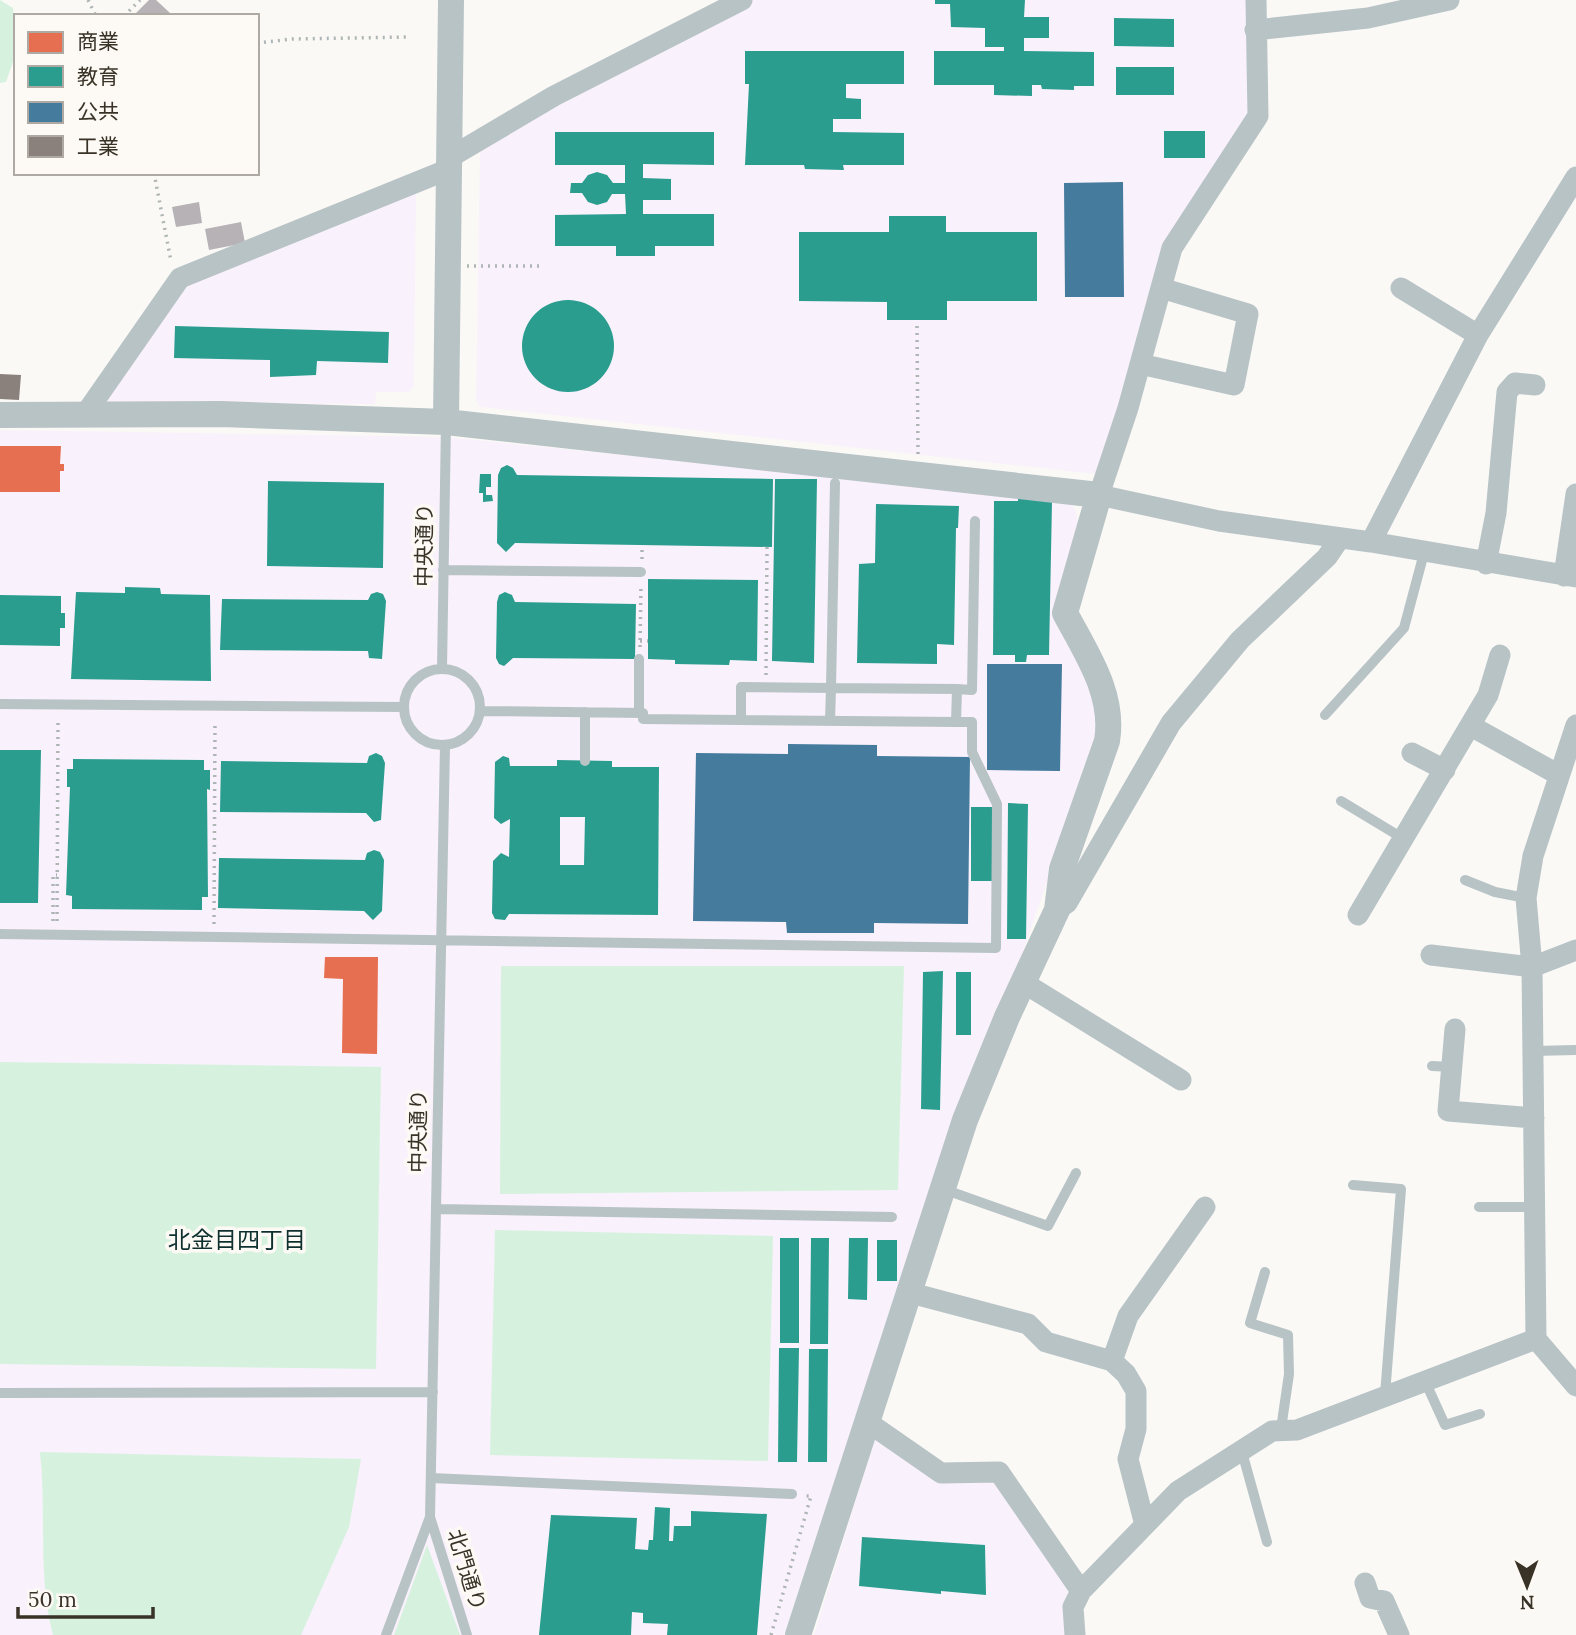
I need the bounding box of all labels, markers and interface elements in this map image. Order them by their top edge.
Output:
legend [14,14,259,175]
text: 商業 [77,28,119,55]
text: 教育 [77,63,119,90]
text: 公共 [77,98,119,125]
text: 工業 [77,133,119,160]
street label: 中央通り [410,503,438,587]
street label: 中央通り [404,1089,432,1173]
district label: 北金目四丁目 [168,1225,306,1254]
street label: 北門通り [442,1526,492,1614]
north arrow [1492,1551,1562,1621]
scale bar [18,1576,152,1620]
text: 50 m [28,1586,77,1613]
text: N [1519,1591,1535,1615]

